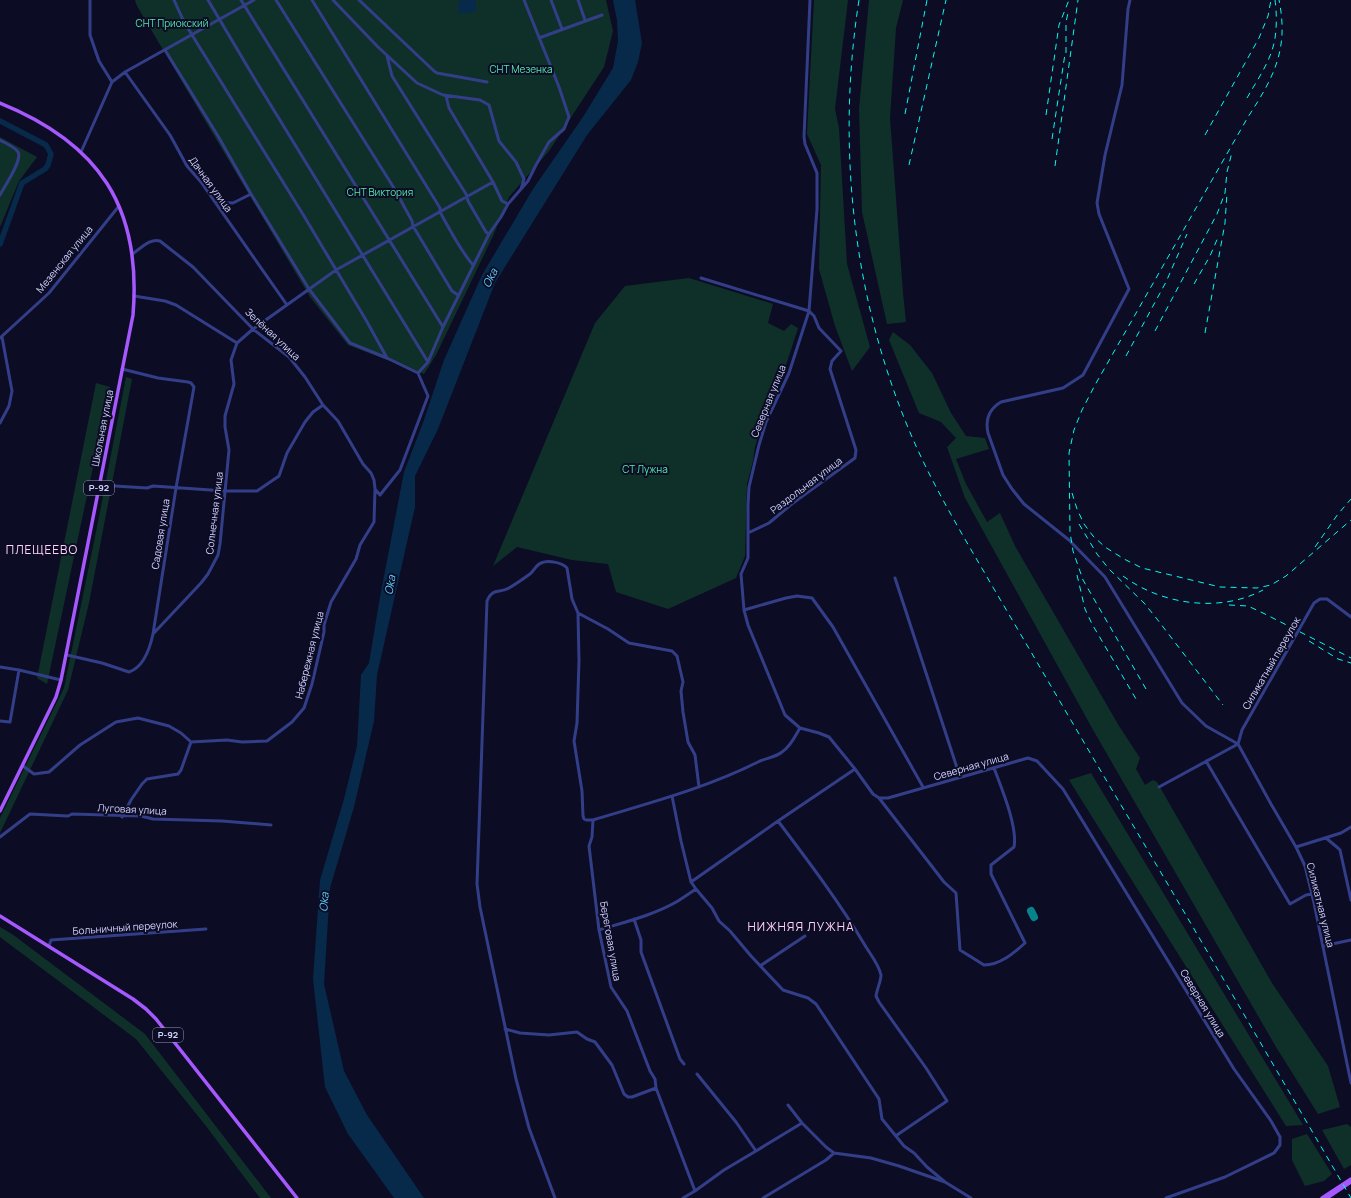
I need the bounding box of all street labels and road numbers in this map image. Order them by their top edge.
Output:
street label: Дачная улица [186,153,236,215]
street label: Мезенская улица [33,222,95,296]
street label: Зелёная улица [242,305,304,363]
street label: Северная улица [747,363,789,439]
street label: Школьная улица [88,388,116,468]
street label: Раздольная улица [767,453,845,517]
street label: Солнечная улица [202,471,226,555]
road number: Р-92 [84,481,114,495]
street label: Садовая улица [148,498,172,570]
street label: Набережная улица [291,610,327,700]
street label: Силикатный переулок [1239,613,1304,712]
street label: Северная улица [932,749,1010,783]
street label: Луговая улица [97,800,167,818]
street label: Силикатная улица [1304,861,1338,949]
street label: Береговая улица [597,900,625,982]
street label: Больничный переулок [72,916,179,938]
street label: Северная улица [1177,966,1229,1040]
road number: Р-92 [153,1028,183,1042]

